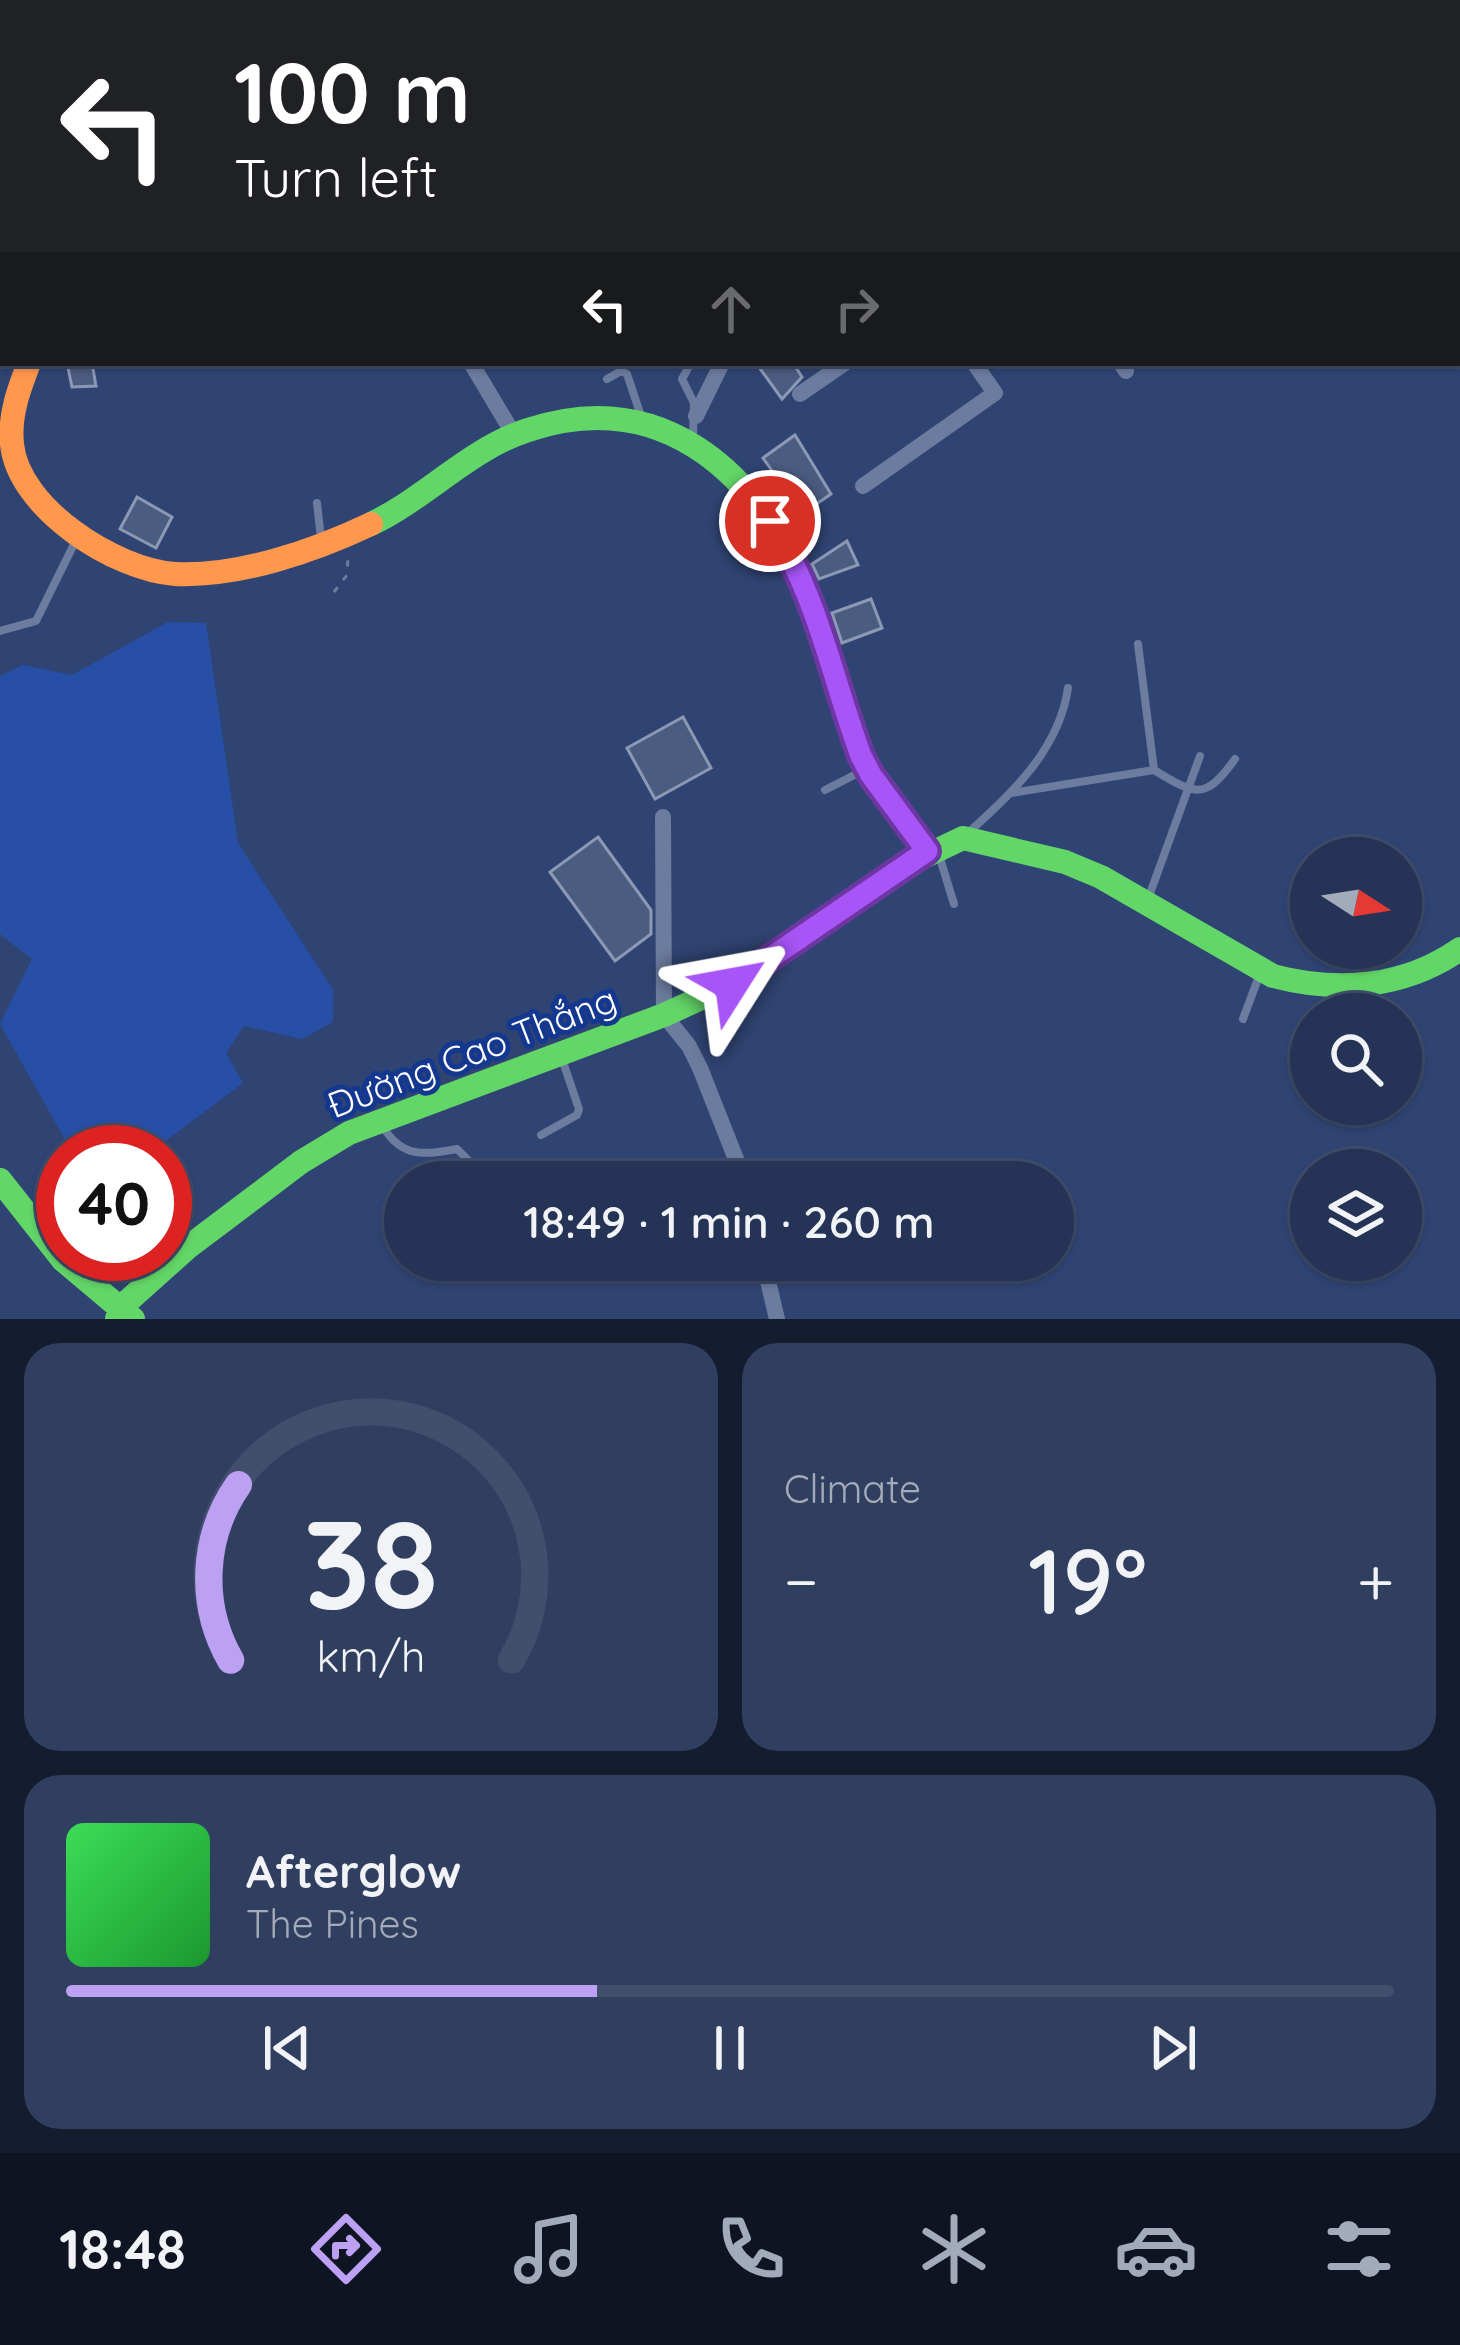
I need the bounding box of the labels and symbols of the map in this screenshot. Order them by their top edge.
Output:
pin [719,470,821,572]
north arrow [1290,837,1422,969]
position arrow [669,921,795,1047]
street label: Đường Cao Thắng [321,976,622,1127]
speed limit sign: 40 [36,1125,192,1281]

